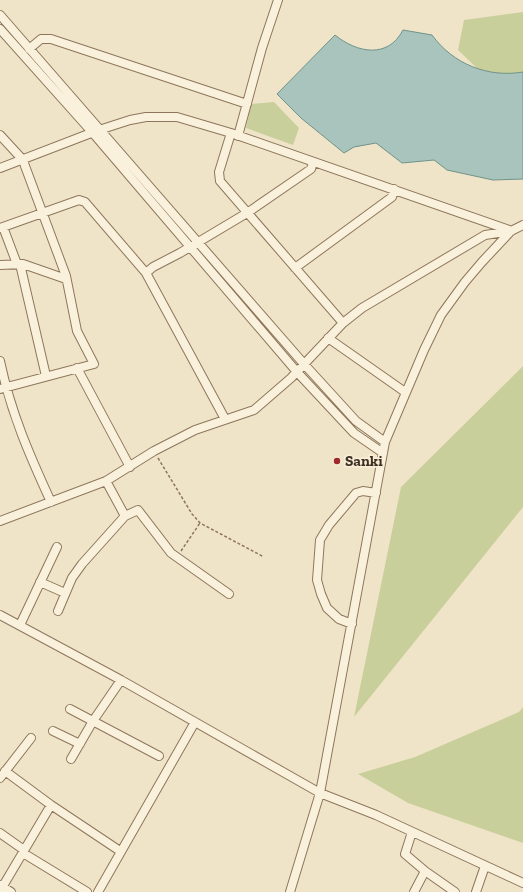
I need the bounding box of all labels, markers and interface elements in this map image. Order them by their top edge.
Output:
place label: Sanki [345,452,383,470]
marker: Sanki [332,456,342,466]

